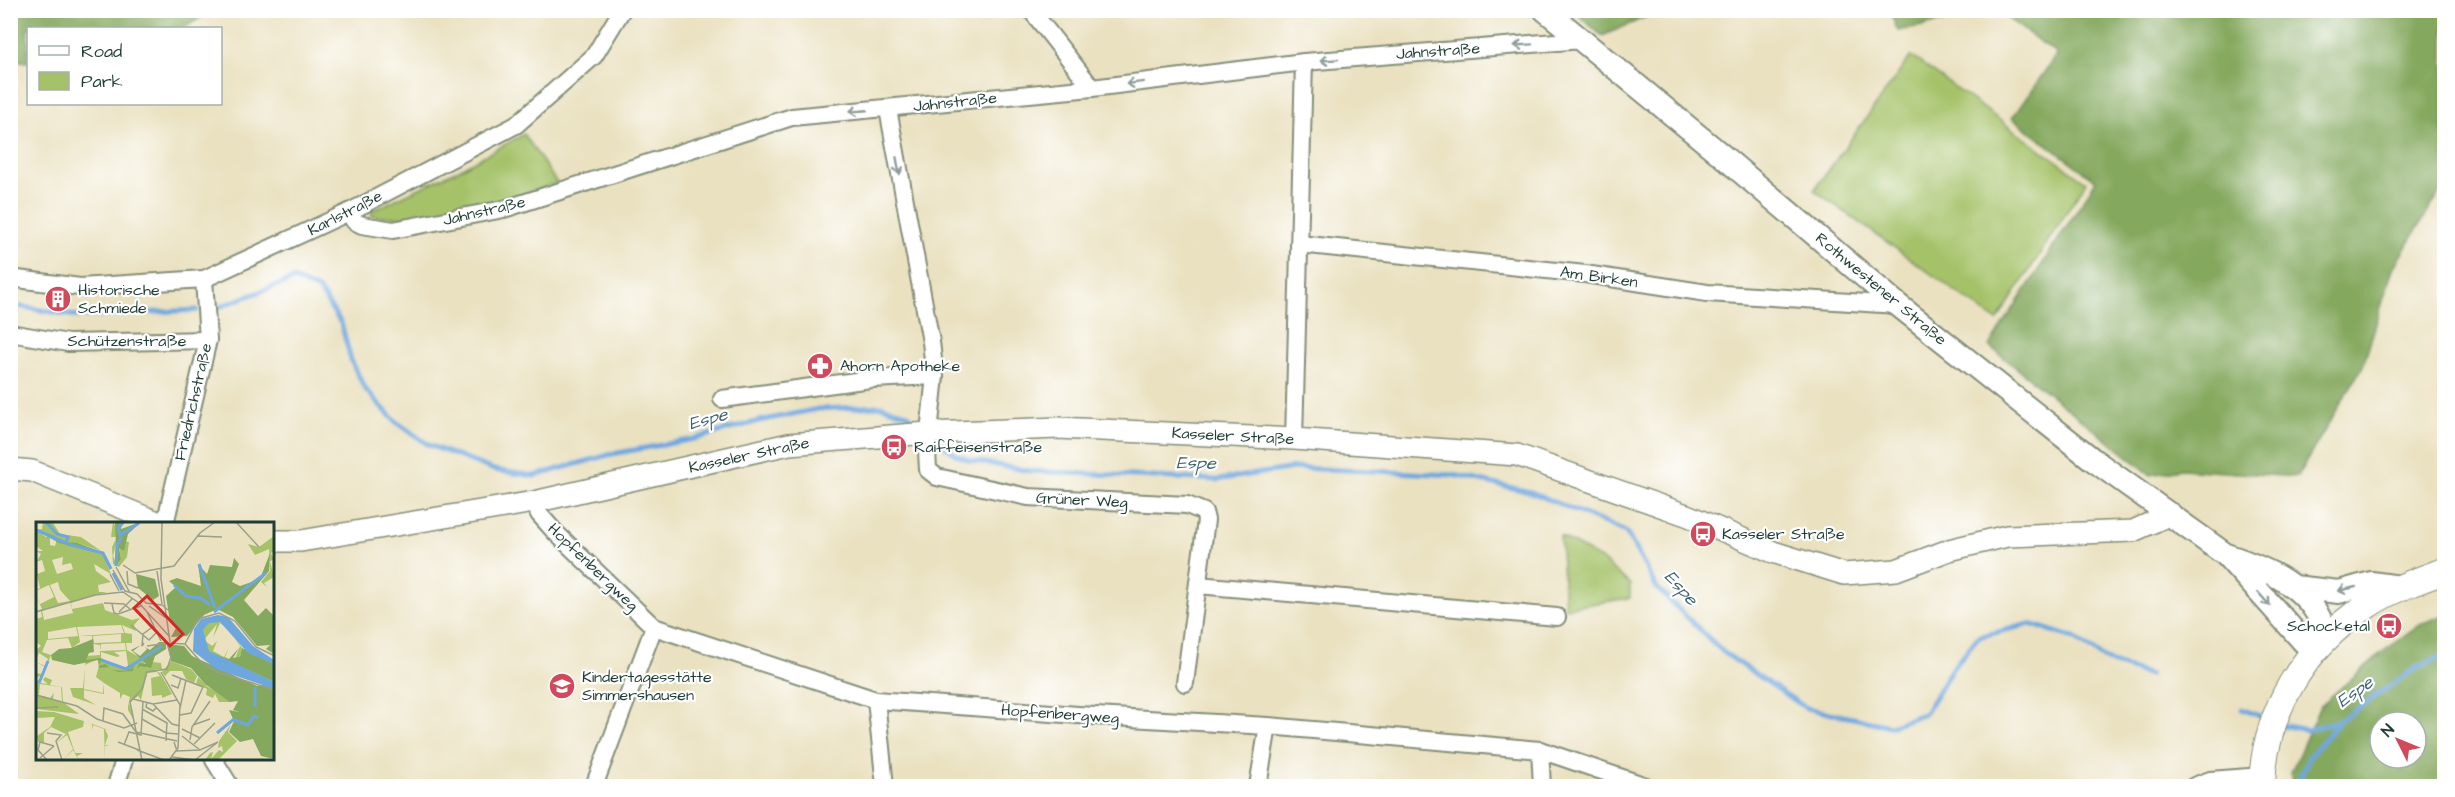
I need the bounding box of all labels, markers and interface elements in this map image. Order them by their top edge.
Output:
legend [27,27,222,105]
street label: Jahnstraße [1395,37,1481,65]
text: Road [81,39,122,64]
one-way arrow [1514,40,1534,51]
one-way arrow [1319,55,1339,66]
text: Park [81,69,123,94]
one-way arrow [1126,77,1146,88]
street label: Jahnstraße [912,87,998,117]
one-way arrow [848,106,868,117]
one-way arrow [893,156,904,176]
street label: Karlstraße [304,185,386,241]
street label: Jahnstraße [441,191,528,231]
street label: Rothwestener Straße [1811,227,1952,351]
street label: Am Birken [1559,261,1639,293]
place label: Historische Schmiede [78,279,160,319]
building icon: Historische Schmiede [43,284,73,314]
street label: Schützenstraße [68,330,187,352]
street label: Friedrichstraße [169,341,217,463]
pharmacy icon: Ahorn Apotheke [805,351,835,381]
place label: Ahorn Apotheke [840,355,960,377]
water label: Espe [686,401,732,436]
street label: Kasseler Straße [1171,422,1295,450]
street label: Kasseler Straße [687,431,812,479]
bus stop icon: Raiffeisenstraße [879,432,909,462]
place label: Raiffeisenstraße [914,436,1043,458]
water label: Espe [1176,450,1217,476]
street label: Grüner Weg [1035,487,1128,514]
street label: Hopfenbergweg [542,518,643,617]
bus stop icon: Kasseler Straße [1688,519,1718,549]
inset map [36,522,274,761]
place label: Kasseler Straße [1722,523,1845,545]
water label: Espe [1659,565,1704,612]
one-way arrow [2338,584,2357,595]
one-way arrow [2257,591,2271,606]
bus stop icon: Schocketal [2374,611,2404,641]
place label: Schocketal [2287,615,2370,637]
place label: Kindertagesstätte Simmershausen [582,666,712,706]
water label: Espe [2332,670,2379,714]
school or university icon: Kindertagesstätte Simmershausen [547,671,577,701]
street label: Hopfenbergweg [1000,699,1120,730]
north arrow [2368,710,2428,770]
text: N [2376,719,2399,742]

